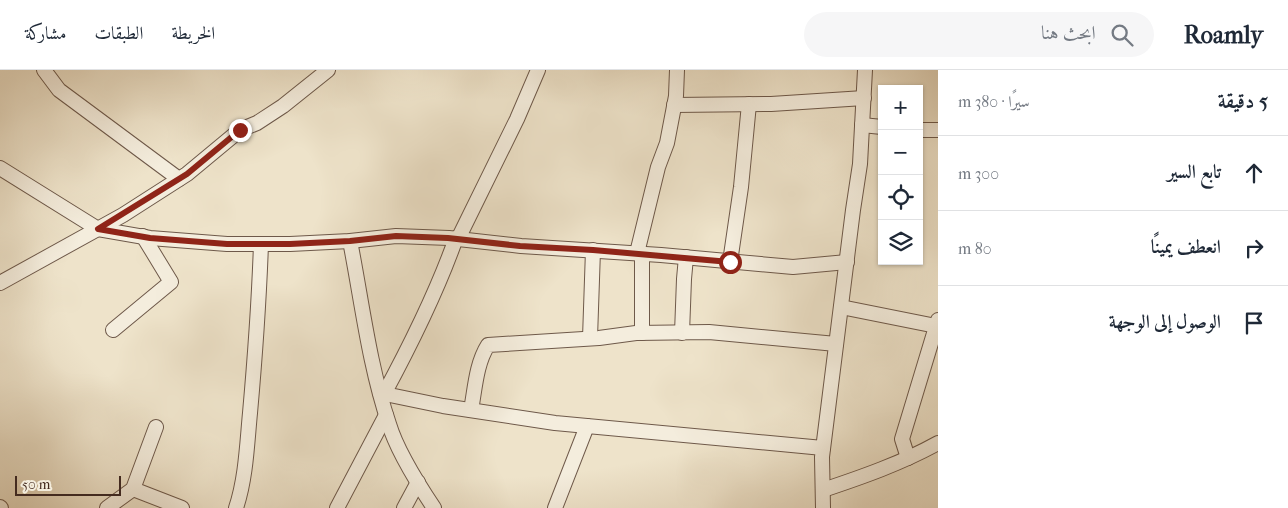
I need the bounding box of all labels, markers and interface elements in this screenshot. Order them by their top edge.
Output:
search box [804,12,1154,57]
icon: search [1108,21,1136,49]
text: Roamly [1184,21,1263,49]
text: ابحث هنا [1041,22,1096,44]
text: مشاركة [25,23,66,44]
text: الطبقات [94,23,143,44]
text: الخريطة [171,23,215,44]
map controls [878,85,923,265]
button: + [878,85,923,130]
text: 5 دقيقة [1218,89,1268,113]
text: سيرًا · 380 m [958,92,1030,111]
route end [229,119,252,142]
button: − [878,130,923,175]
icon: ahead [1240,159,1268,187]
text: تابع السير [1167,161,1221,183]
text: 300 m [958,164,999,183]
button: locate [878,175,923,220]
button: layers [878,220,923,265]
icon: right [1240,234,1268,262]
text: انعطف يمينًا [1151,236,1221,258]
text: 80 m [958,239,992,258]
route start [719,251,742,274]
icon: arrive [1240,309,1268,337]
text: الوصول إلى الوجهة [1109,311,1221,333]
scale bar [15,473,121,496]
text: 50 m [22,476,50,493]

